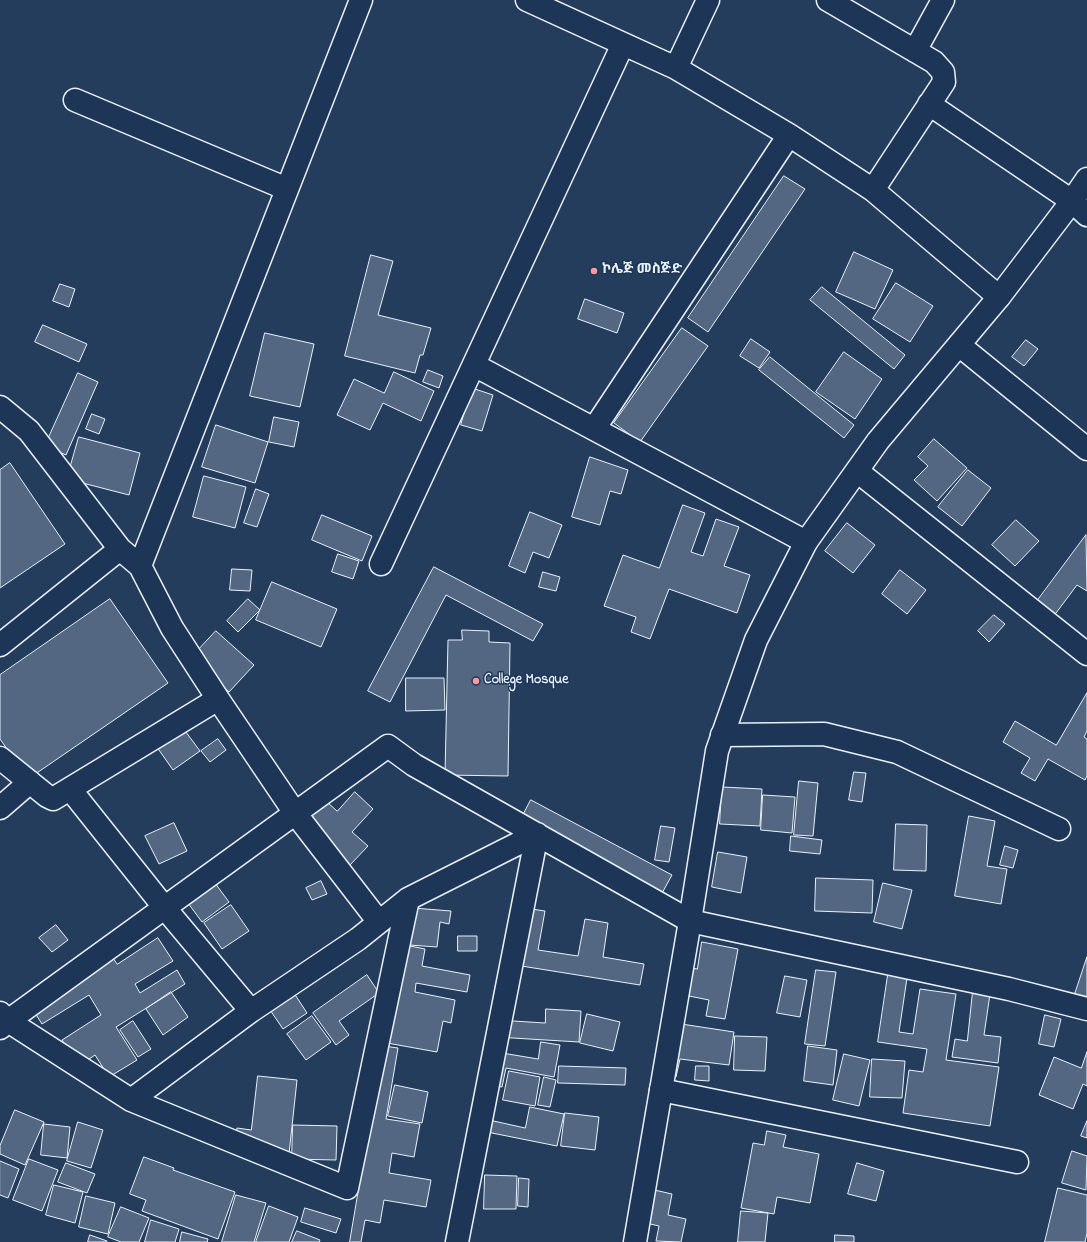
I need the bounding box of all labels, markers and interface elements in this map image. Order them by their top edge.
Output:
place label: ኮሌጅ መስጅድ [602,263,682,279]
marker: ኮሌጅ መስጅድ [589,266,599,276]
place label: College Mosque [484,673,569,689]
marker: College Mosque [471,676,481,686]

